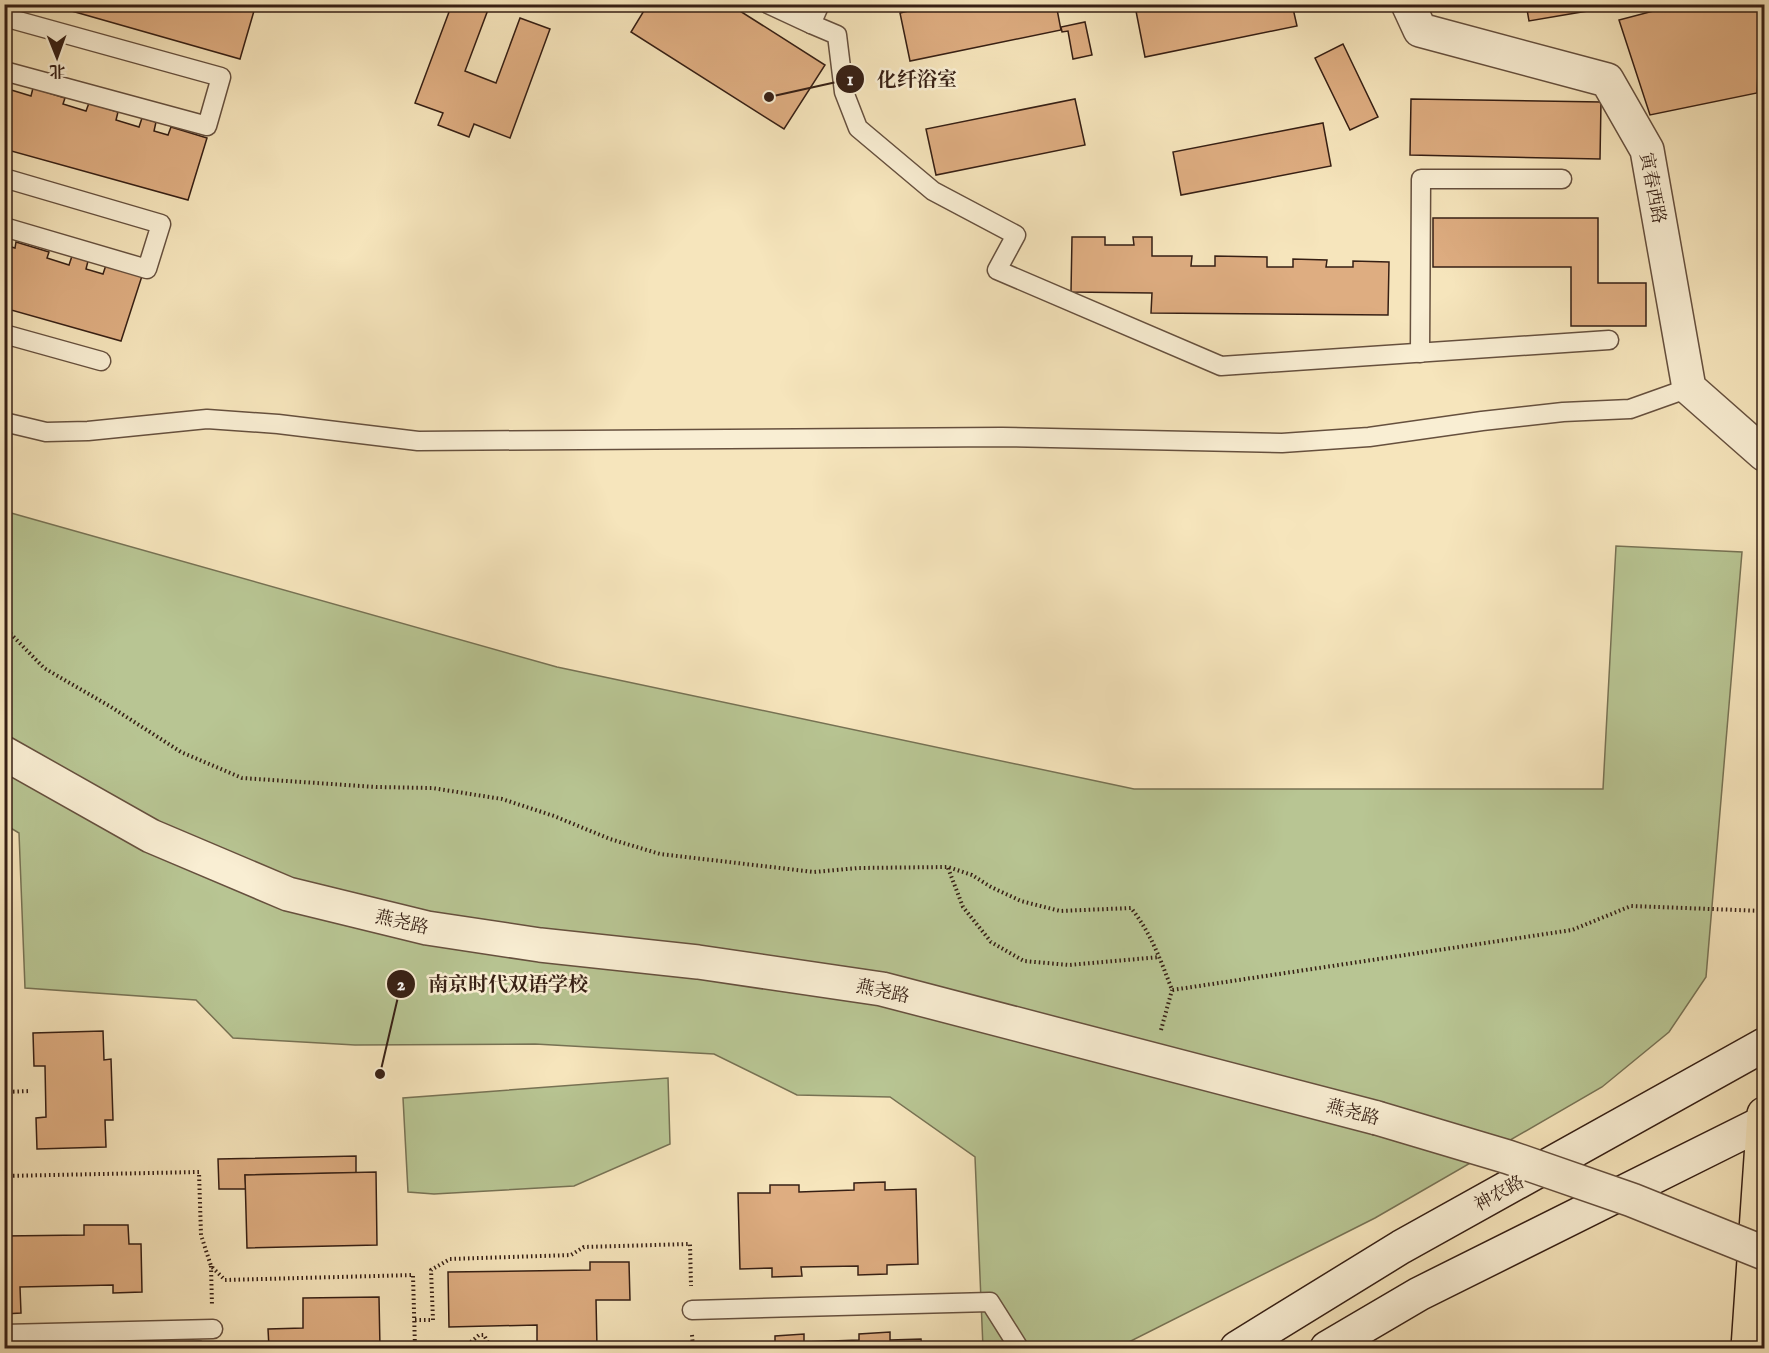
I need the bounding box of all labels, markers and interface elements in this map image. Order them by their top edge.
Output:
north arrow [27,27,87,87]
text: 北 [49,60,65,80]
callout: 化纤浴室 [835,60,969,98]
text: 化纤浴室 [877,68,957,93]
text: 1 [847,69,854,92]
street label: 寅春西路 [1633,151,1670,226]
street label: 燕尧路 [373,906,431,941]
callout: 南京时代双语学校 [386,965,600,1003]
text: 南京时代双语学校 [428,973,588,998]
text: 2 [397,974,406,997]
street label: 燕尧路 [854,976,911,1009]
street label: 燕尧路 [1324,1095,1382,1132]
street label: 神农路 [1471,1171,1529,1217]

